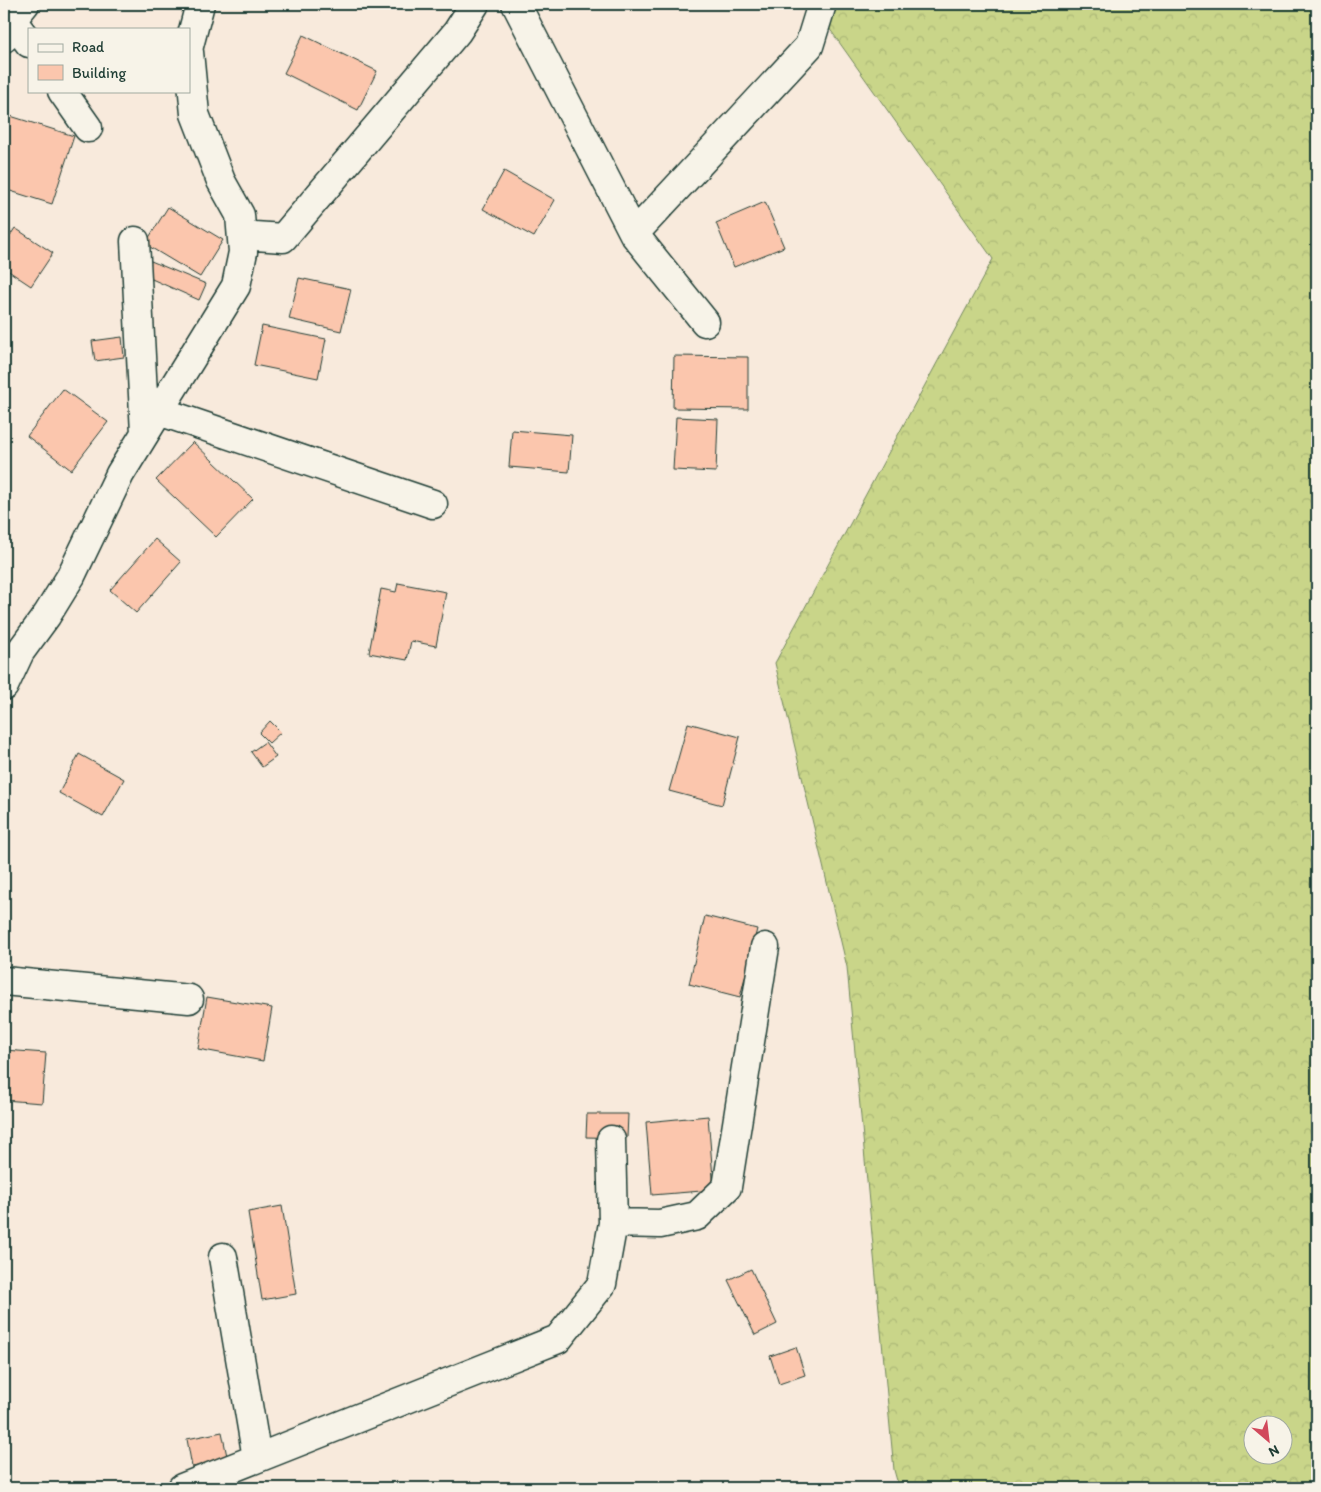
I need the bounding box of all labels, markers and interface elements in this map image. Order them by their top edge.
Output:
legend [28,28,190,92]
text: Road [72,38,105,56]
text: Building [72,64,126,82]
north arrow [1244,1414,1294,1464]
text: N [1266,1441,1282,1461]

